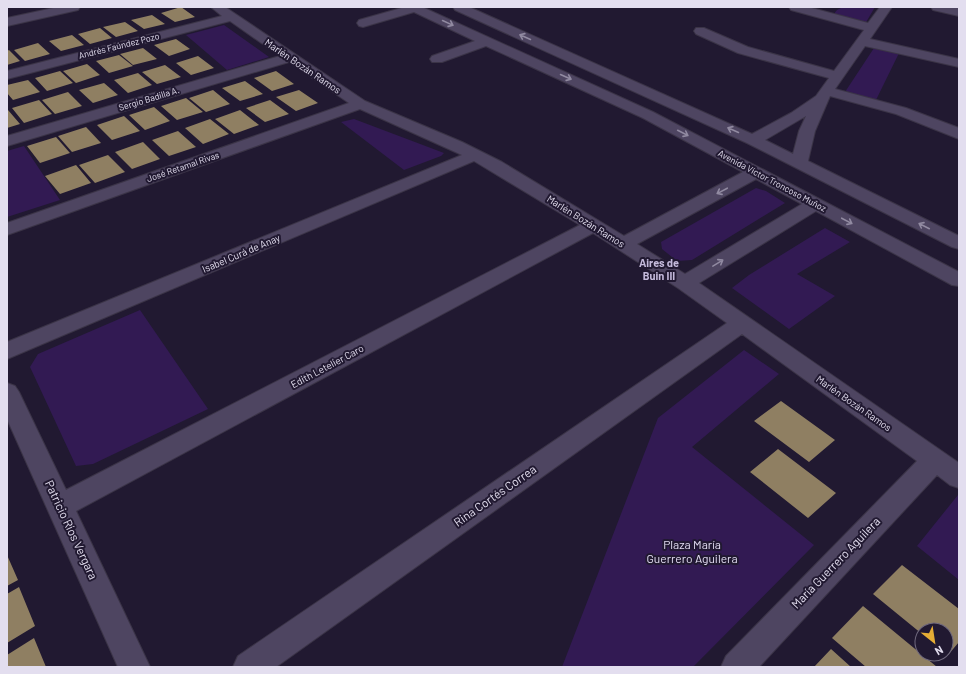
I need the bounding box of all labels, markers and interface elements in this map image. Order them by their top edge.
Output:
one-way arrow [441,20,453,28]
street label: Andrés Faúndez Pozo [77,30,160,61]
one-way arrow [519,32,531,40]
street label: Marlén Bozán Ramos [263,36,344,96]
one-way arrow [560,74,572,82]
street label: Sergio Badilla A. [117,84,181,113]
one-way arrow [727,126,739,133]
one-way arrow [677,130,689,137]
street label: Avenida Víctor Troncoso Muñoz [716,147,828,214]
street label: José Retamal Rivas [145,149,221,184]
one-way arrow [716,187,728,195]
street label: Marlén Bozán Ramos [545,192,627,250]
one-way arrow [841,218,853,225]
one-way arrow [918,221,930,229]
street label: Isabel Curá de Anay [200,231,282,275]
district label: Aires de Buin III [639,256,679,282]
one-way arrow [712,258,724,266]
street label: Edith Letelier Caro [288,342,366,390]
street label: Marlén Bozán Ramos [814,372,894,434]
street label: Rina Cortés Correa [451,462,538,529]
street label: Patricio Ríos Vergara [43,478,101,581]
street label: María Guerrero Aguilera [788,514,882,611]
park label: Plaza María Guerrero Aguilera [646,537,738,565]
north arrow [914,622,954,662]
text: N [933,644,946,659]

